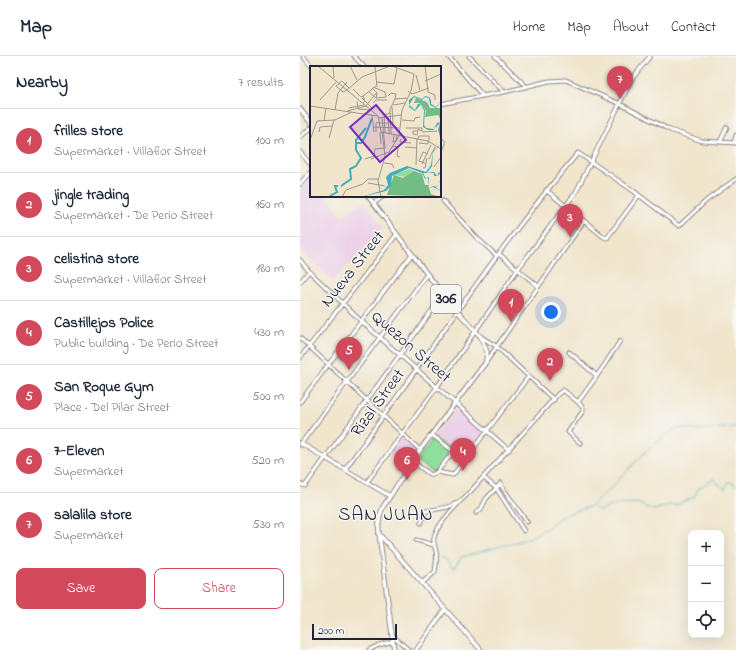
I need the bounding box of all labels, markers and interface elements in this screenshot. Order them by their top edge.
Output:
text: Map [20,14,52,41]
text: Home [513,17,545,38]
text: Map [567,17,591,38]
text: About [613,17,649,38]
text: Contact [671,17,716,38]
inset map [310,66,441,197]
pin: 7 [607,66,633,99]
text: Nearby [16,70,68,95]
text: 7 results [238,73,284,92]
text: frilles store [54,120,123,142]
text: 1 [27,131,31,150]
text: 100 m [255,131,284,150]
text: Supermarket · Villaflor Street [54,142,207,161]
text: jingle trading [54,184,129,206]
text: 2 [26,195,32,214]
text: 160 m [255,195,284,214]
pin: 3 [557,204,583,237]
text: Supermarket · De Perio Street [54,206,213,225]
street label: Nueva Street [315,225,391,313]
text: celistina store [54,248,139,270]
text: 3 [26,259,32,278]
text: 180 m [256,259,284,278]
text: Supermarket · Villaflor Street [54,270,207,289]
road number: 306 [431,285,461,313]
pin: 1 [498,289,524,322]
your location [541,302,561,322]
street label: Quezon Street [365,305,457,389]
text: Castillejos Police [54,312,153,334]
text: 4 [26,323,32,342]
text: 430 m [254,323,284,342]
text: Public building · De Perio Street [54,334,218,353]
pin: 5 [336,337,362,370]
pin: 2 [537,348,563,381]
street label: Rizal Street [345,364,411,442]
text: San Roque Gym [54,376,154,398]
text: 5 [25,387,33,406]
text: 500 m [252,387,284,406]
text: Place · Del Pilar Street [54,398,170,417]
pin: 4 [450,438,476,471]
text: 7-Eleven [54,440,105,462]
pin: 6 [394,447,420,480]
text: 6 [26,451,32,470]
text: 520 m [251,451,284,470]
text: Supermarket [54,462,124,481]
district label: SAN JUAN [338,502,434,529]
text: salalila store [54,504,132,526]
text: 7 [26,515,32,534]
text: 530 m [252,515,284,534]
text: Supermarket [54,526,124,545]
map controls [688,530,724,638]
button: + [688,530,724,566]
button: − [688,566,724,602]
button: Save [16,568,146,609]
button: Share [154,568,284,609]
button: locate [688,602,724,638]
scale bar [312,622,397,641]
text: 200 m [318,623,344,639]

